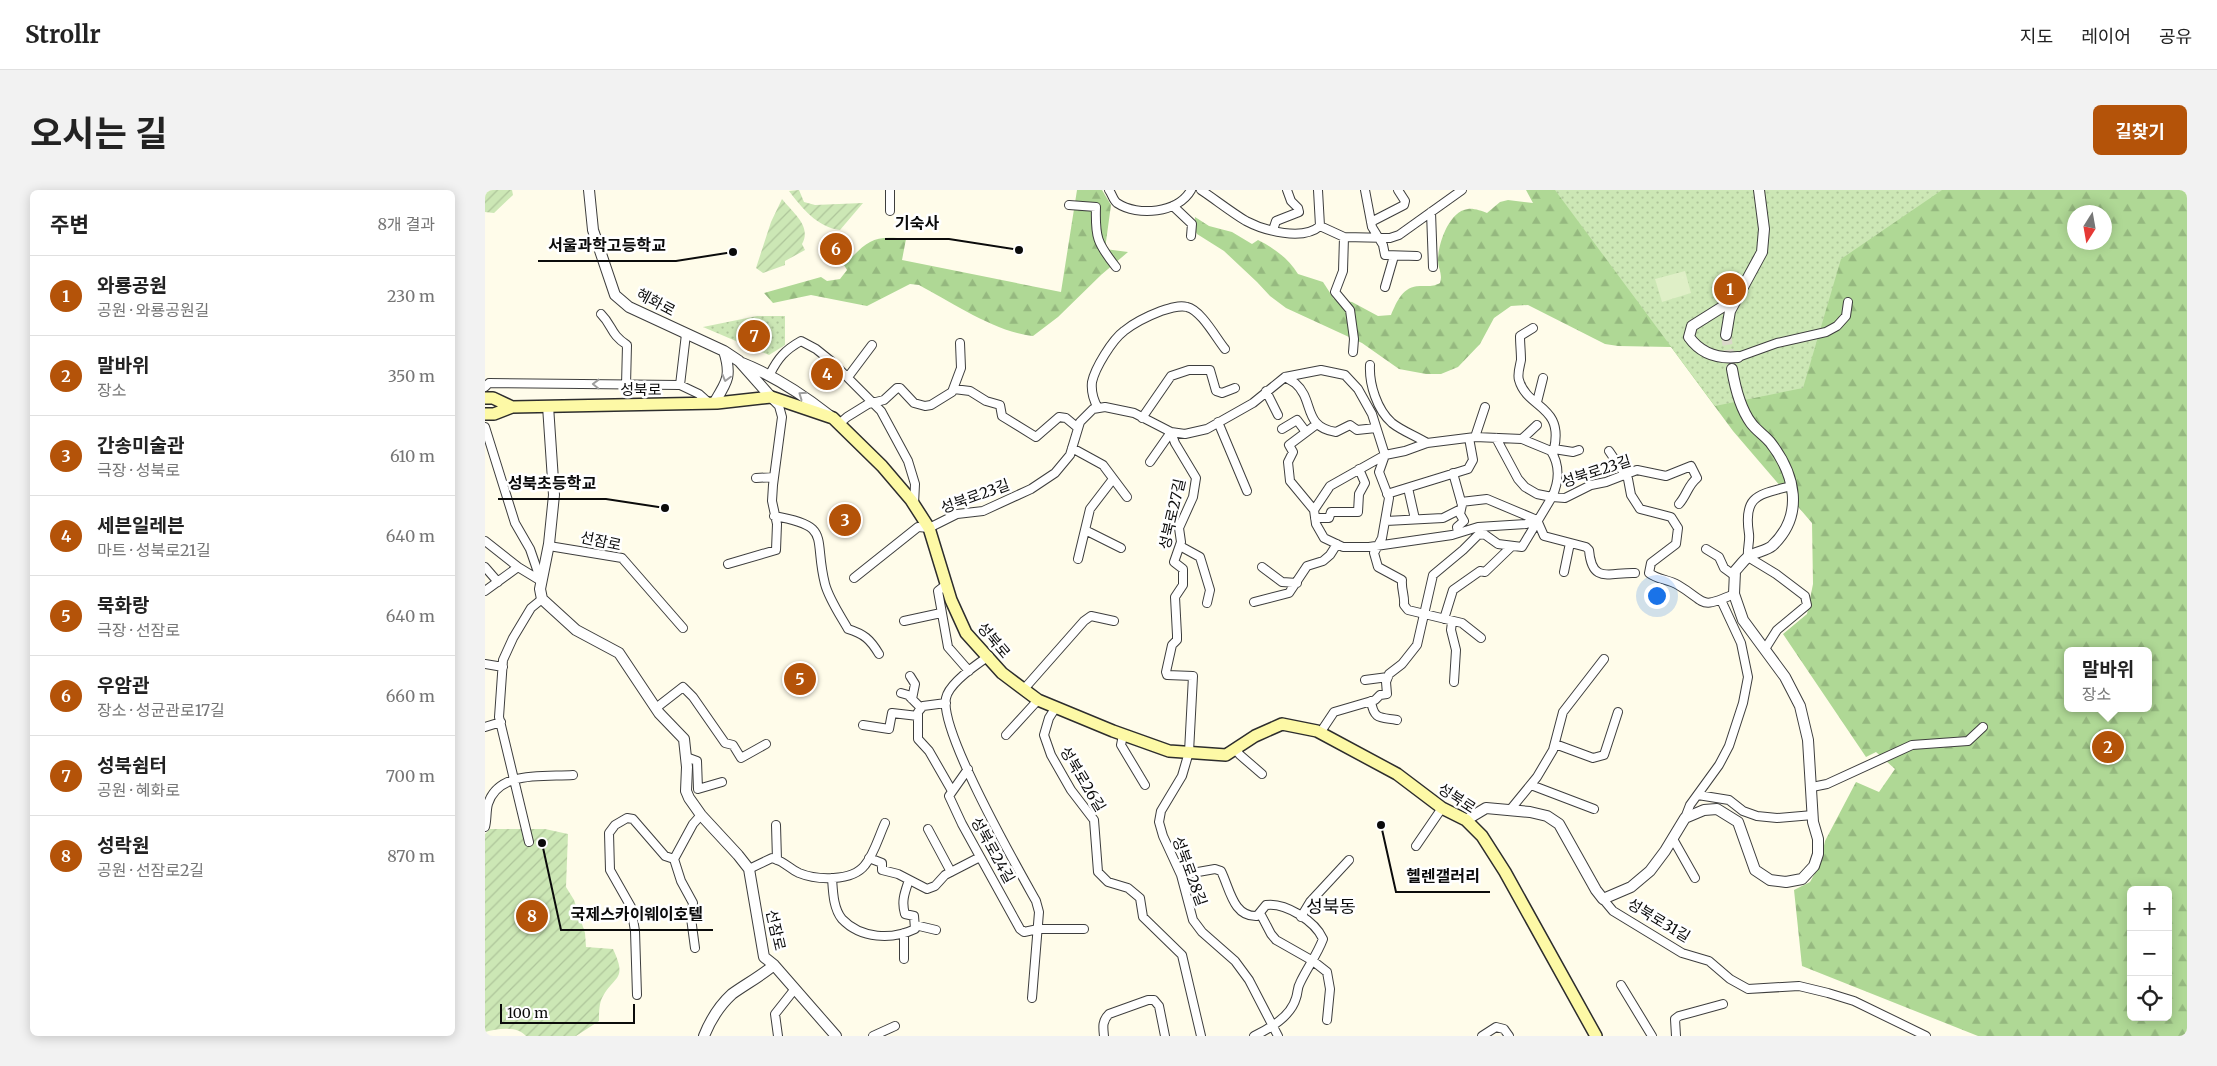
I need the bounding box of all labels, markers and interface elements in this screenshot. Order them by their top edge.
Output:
text: Strollr [25,19,101,50]
text: 지도 [2020,25,2053,48]
text: 레이어 [2081,25,2131,48]
text: 공유 [2159,25,2192,48]
button: 길찾기 [2093,105,2187,155]
text: 오시는 길 [30,112,167,156]
north arrow [2067,205,2112,250]
callout: 기숙사 [885,208,949,239]
text: 주변 [50,211,89,238]
text: 기숙사 [895,213,939,233]
text: 8개 결과 [378,214,435,234]
callout: 서울과학고등학교 [538,230,676,261]
pin: 6 [820,230,852,268]
text: 서울과학고등학교 [548,235,666,255]
pin: 1 [1714,270,1746,308]
text: 와룡공원 [97,273,167,297]
street label: 혜화로 [633,284,679,320]
text: 1 [62,286,70,306]
text: 230 m [387,286,435,306]
text: 공원 · 와룡공원길 [97,300,209,320]
pin: 7 [738,317,770,355]
text: 말바위 [97,353,149,377]
pin: 4 [811,355,843,393]
text: 2 [61,366,71,386]
text: 350 m [388,366,435,386]
one-way arrow [722,373,732,382]
one-way arrow [592,379,600,389]
text: 장소 [97,380,126,400]
street label: 성북로 [620,380,662,399]
one-way arrow [798,392,808,401]
text: 간송미술관 [97,433,184,457]
text: 3 [61,446,71,466]
text: 610 m [390,446,435,466]
street label: 성북로23길 [1559,451,1633,491]
text: 극장 · 성북로 [97,460,180,480]
callout: 성북초등학교 [498,468,606,499]
text: 성북초등학교 [508,473,596,493]
street label: 성북로23길 [938,475,1012,517]
street label: 성북로27길 [1155,477,1189,551]
pin: 3 [829,501,861,539]
text: 세븐일레븐 [97,513,184,537]
text: 4 [61,526,71,546]
text: 640 m [386,526,435,546]
street label: 선잠로 [579,527,623,555]
text: 마트 · 성북로21길 [97,540,211,560]
your location [1644,583,1670,609]
text: 묵화랑 [97,593,149,617]
text: 5 [61,606,71,626]
text: 640 m [386,606,435,626]
street label: 성북로 [973,618,1015,662]
text: 극장 · 선잠로 [97,620,180,640]
popup [2064,647,2152,712]
text: 말바위 [2082,657,2134,681]
pin: 5 [784,660,816,698]
text: 우암관 [97,673,149,697]
text: 장소 [2082,684,2111,704]
text: 6 [61,686,71,706]
text: 660 m [386,686,435,706]
text: 장소 · 성균관로17길 [97,700,225,720]
pin: 2 [2092,728,2124,766]
street label: 성북로26길 [1056,743,1110,815]
text: 성북쉼터 [97,753,167,777]
text: 7 [61,766,71,786]
text: 700 m [386,766,435,786]
street label: 성북로 [1434,779,1480,817]
text: 공원 · 혜화로 [97,780,180,800]
street label: 성북로24길 [967,814,1019,886]
text: 성락원 [97,833,149,857]
street label: 성북로28길 [1169,834,1211,908]
text: 8 [61,846,71,866]
text: 870 m [387,846,435,866]
text: 공원 · 선잠로2길 [97,860,204,880]
callout: 헬렌갤러리 [1396,861,1490,892]
text: 헬렌갤러리 [1406,866,1480,886]
map controls [2127,886,2172,1021]
button: + [2127,886,2172,931]
street label: 성북로31길 [1624,894,1694,946]
district label: 성북동 [1306,895,1356,918]
pin: 8 [516,897,548,935]
callout: 국제스카이웨이호텔 [561,899,713,930]
text: 국제스카이웨이호텔 [571,904,703,924]
street label: 선잠로 [762,908,790,952]
button: − [2127,931,2172,976]
button: locate [2127,976,2172,1021]
scale bar [500,1001,635,1024]
text: 100 m [507,1004,548,1022]

